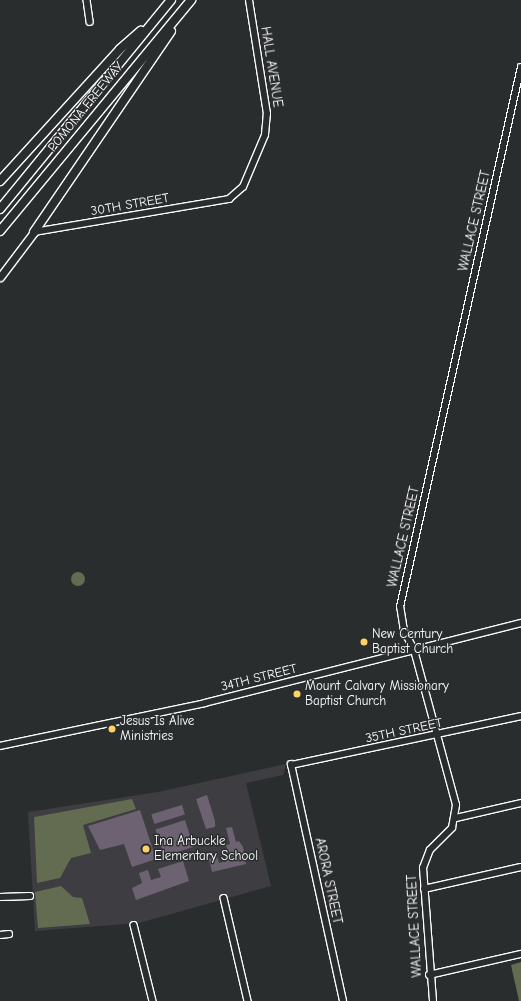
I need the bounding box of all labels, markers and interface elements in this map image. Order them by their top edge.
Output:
street label: HALL AVENUE [257,26,285,108]
street label: POMONA FREEWAY [45,59,127,155]
street label: WALLACE STREET [456,169,494,273]
street label: 30TH STREET [90,190,170,220]
street label: WALLACE STREET [385,485,423,589]
place label: New Century Baptist Church [372,627,453,658]
marker: New Century Baptist Church [359,637,369,647]
street label: 34TH STREET [219,661,299,695]
place label: Mount Calvary Missionary Baptist Church [305,679,449,710]
marker: Mount Calvary Missionary Baptist Church [292,689,302,699]
place label: Jesus Is Alive Ministries [120,714,194,745]
street label: 35TH STREET [364,715,444,747]
marker: Jesus Is Alive Ministries [107,724,117,734]
place label: Ina Arbuckle Elementary School [154,834,258,865]
street label: ARORA STREET [311,837,345,925]
marker: Ina Arbuckle Elementary School [141,844,151,854]
street label: WALLACE STREET [405,874,425,978]

